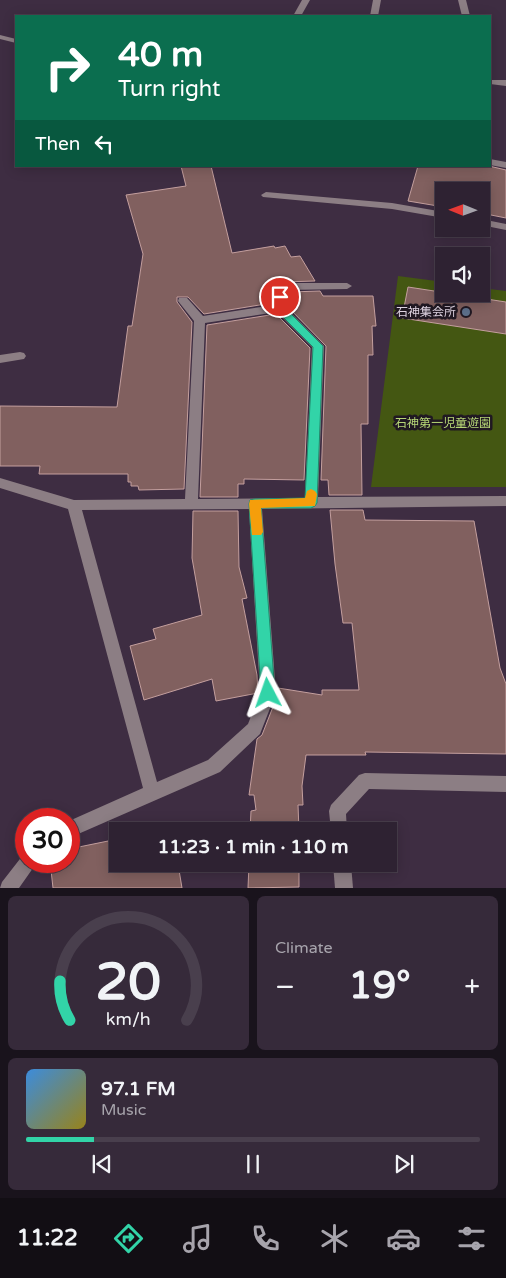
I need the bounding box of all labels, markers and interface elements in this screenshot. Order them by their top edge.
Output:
text: 40 m [118,34,203,76]
icon: right [35,35,100,100]
text: Turn right [118,76,220,102]
icon: left [90,130,118,158]
text: Then [35,133,80,155]
north arrow [435,182,490,238]
map controls [435,182,490,302]
button: sound [435,247,490,302]
pin [259,276,301,318]
icon: arrive [266,283,294,311]
place label: 石神集会所 [396,305,456,319]
marker: 石神集会所 [460,306,472,318]
park label: 石神第一児童遊園 [395,416,491,430]
position arrow [241,666,293,718]
speed limit sign: 30 [15,808,80,873]
text: 11:23 · 1 min · 110 m [157,836,349,858]
text: Climate [275,938,333,958]
text: 20 [96,951,161,1014]
text: 19° [349,963,411,1009]
text: − [275,970,295,1004]
text: + [464,970,480,1004]
text: km/h [106,1009,151,1030]
text: 97.1 FM [101,1078,176,1100]
text: Music [101,1100,146,1120]
icon: previous [88,1150,116,1178]
icon: pause [239,1150,267,1178]
icon: next [390,1150,418,1178]
icon: directions [111,1221,146,1256]
icon: music [180,1221,215,1256]
icon: phone [248,1221,283,1256]
icon: climate [317,1221,352,1256]
icon: car [386,1221,421,1256]
icon: filters [454,1221,489,1256]
text: 11:22 [17,1225,78,1251]

